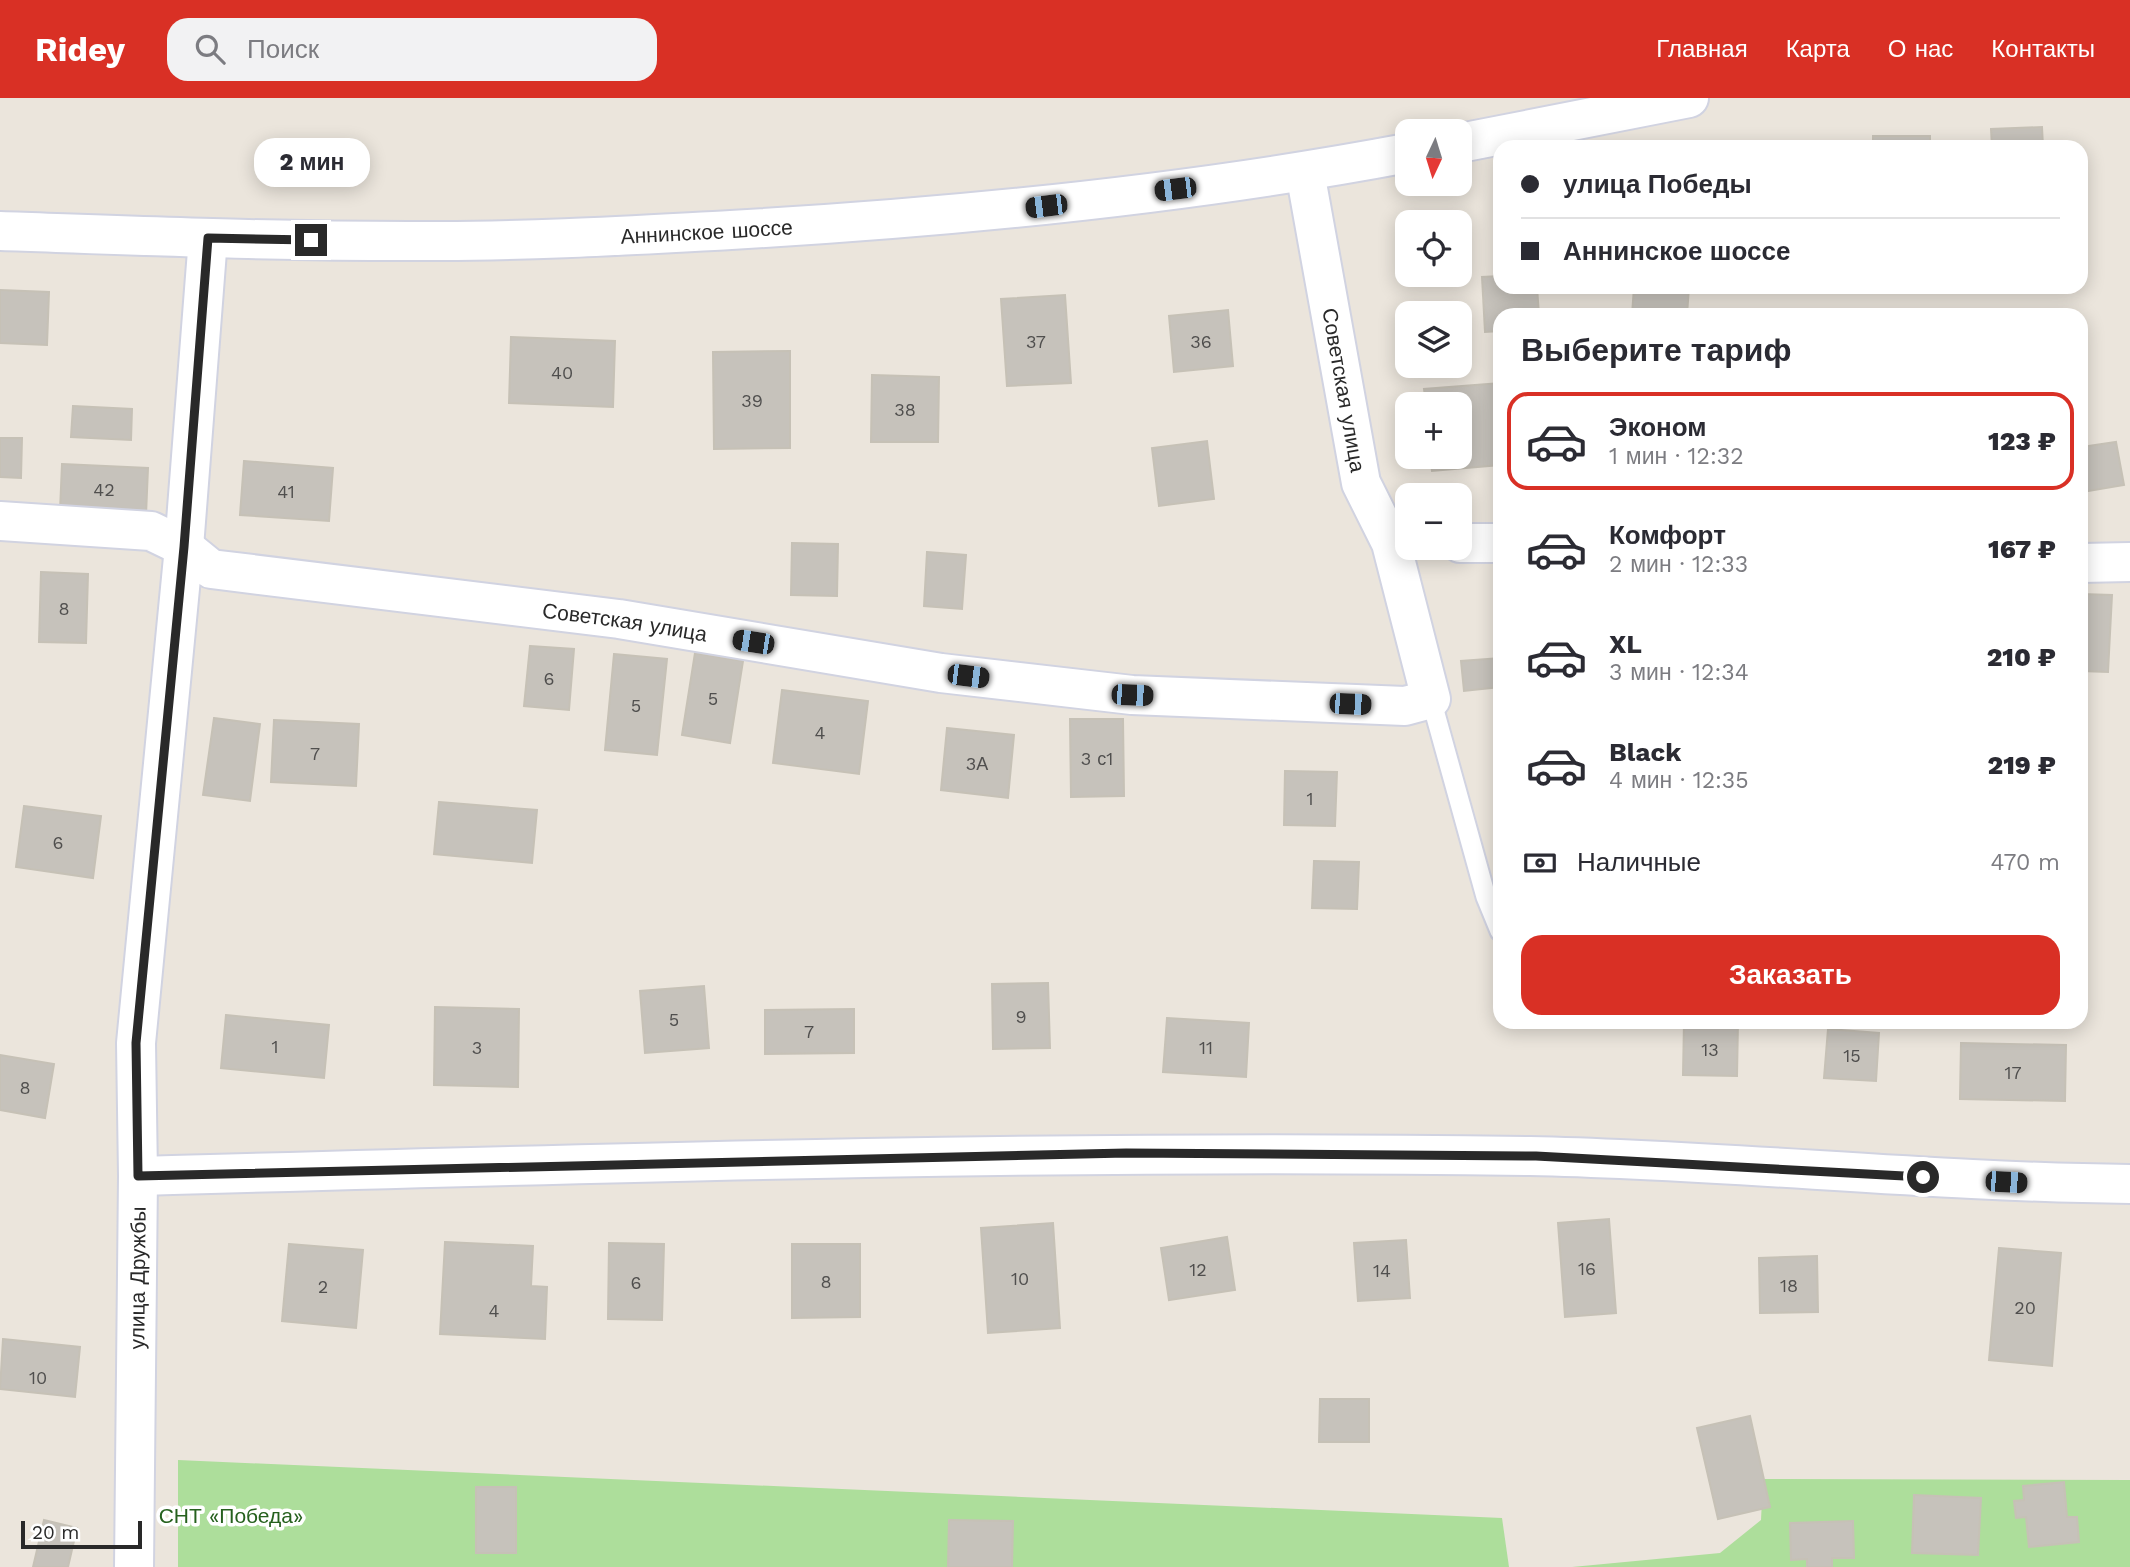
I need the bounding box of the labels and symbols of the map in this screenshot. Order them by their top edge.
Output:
north arrow [1395,119,1472,196]
callout: 2 мин [253,138,369,188]
car [1153,176,1198,202]
car [1024,193,1069,219]
street label: Аннинское шоссе [620,214,793,248]
route end [295,224,327,256]
street label: Советская улица [1317,306,1371,474]
house number: 37 [1026,331,1046,352]
house number: 36 [1190,331,1212,352]
house number: 40 [551,362,573,383]
house number: 39 [741,390,763,411]
house number: 38 [894,399,916,420]
house number: 42 [93,479,115,500]
house number: 41 [277,481,295,502]
street label: Советская улица [541,597,709,646]
house number: 8 [58,598,70,619]
car [731,628,776,656]
car [946,663,991,689]
house number: 6 [544,668,554,689]
car [1111,684,1154,706]
house number: 5 [708,688,718,709]
car [1329,693,1372,715]
house number: 5 [631,695,641,716]
house number: 4 [815,722,826,743]
house number: 7 [310,743,320,764]
house number: 3 с1 [1081,748,1113,769]
house number: 3А [966,753,988,774]
house number: 1 [1306,788,1314,809]
house number: 6 [53,832,63,853]
house number: 9 [1015,1006,1027,1027]
house number: 5 [669,1009,679,1030]
house number: 7 [804,1021,814,1042]
house number: 1 [271,1036,279,1057]
house number: 3 [472,1037,482,1058]
house number: 11 [1199,1037,1213,1058]
house number: 13 [1701,1039,1719,1060]
house number: 15 [1843,1045,1861,1066]
house number: 17 [2004,1062,2022,1083]
house number: 8 [19,1077,31,1098]
route start [1907,1161,1939,1193]
car [1985,1170,2028,1194]
street label: улица Дружбы [124,1206,150,1350]
house number: 16 [1578,1258,1596,1279]
house number: 12 [1189,1259,1207,1280]
house number: 14 [1373,1260,1391,1281]
house number: 10 [1011,1268,1029,1289]
house number: 8 [820,1271,832,1292]
house number: 6 [631,1272,641,1293]
house number: 18 [1780,1275,1798,1296]
house number: 2 [318,1276,328,1297]
house number: 20 [2014,1297,2036,1318]
house number: 4 [489,1300,500,1321]
house number: 10 [29,1367,47,1388]
park label: СНТ «Победа» [159,1503,303,1528]
scale bar [21,1518,142,1550]

